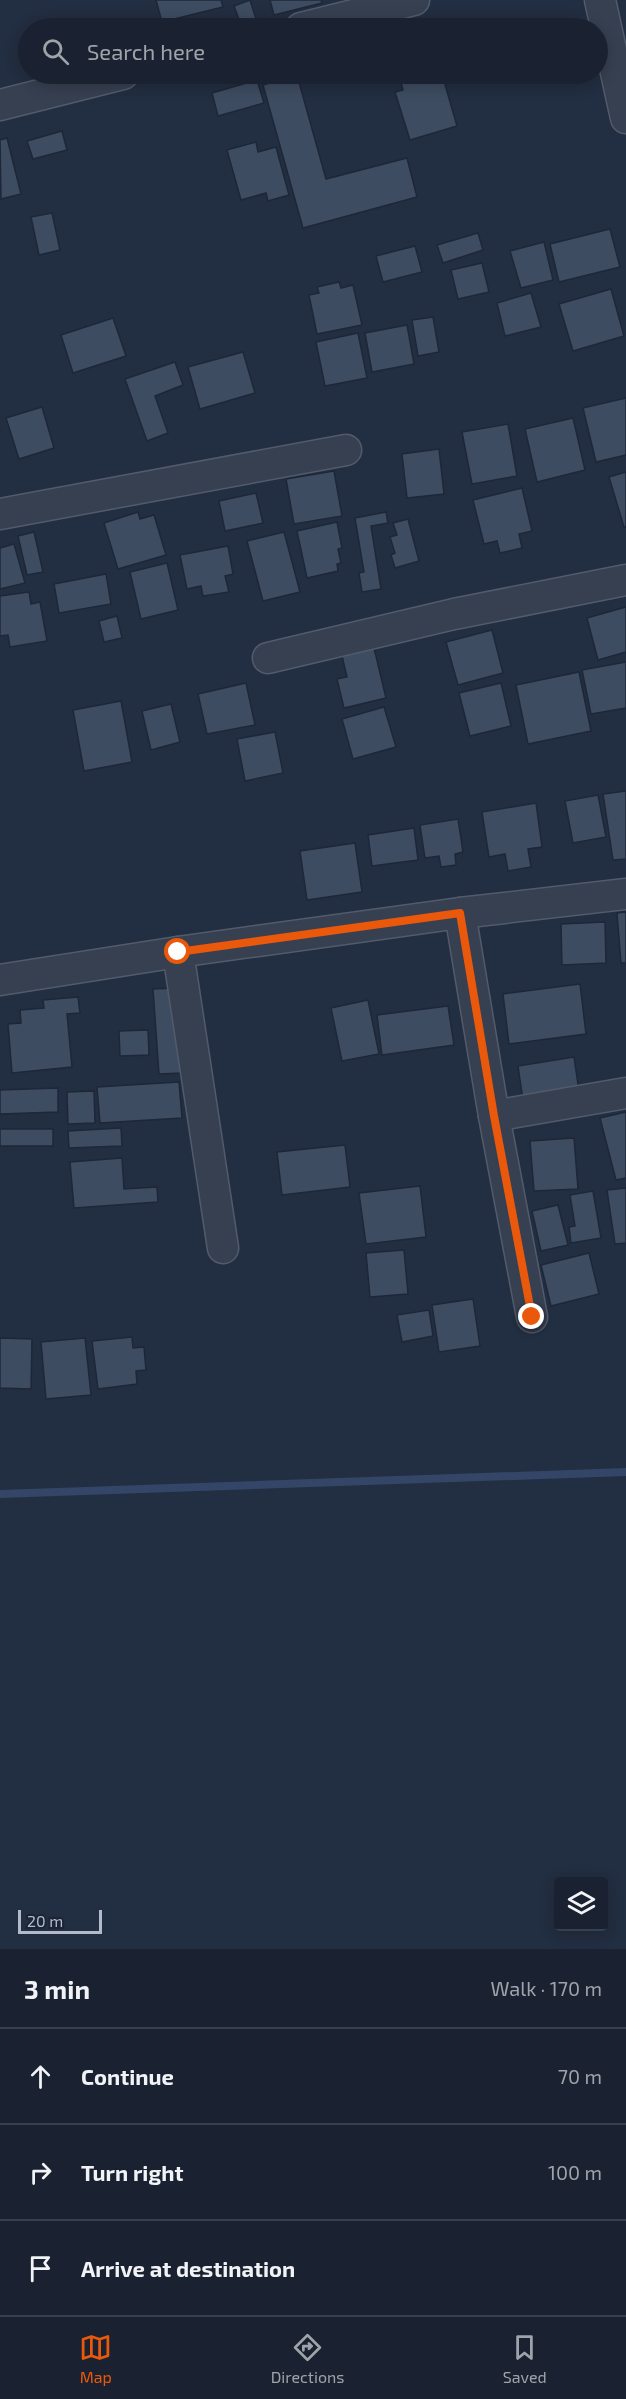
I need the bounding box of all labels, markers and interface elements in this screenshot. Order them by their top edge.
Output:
search box [18,18,608,84]
icon: search [39,35,72,68]
text: Search here [87,38,205,64]
route start [164,938,190,964]
route end [518,1303,544,1329]
map controls [554,1877,608,1931]
button: layers [554,1877,608,1931]
scale bar [18,1907,102,1934]
text: 20 m [27,1911,63,1930]
text: 3 min [24,1973,90,2004]
text: Walk · 170 m [491,1976,602,2000]
icon: ahead [24,2060,57,2093]
text: Continue [81,2063,174,2089]
text: 70 m [558,2064,602,2088]
icon: right [24,2156,57,2189]
text: Turn right [81,2159,183,2185]
text: 100 m [548,2160,602,2184]
icon: arrive [24,2252,57,2285]
text: Arrive at destination [81,2255,295,2281]
tab: Map [79,2331,112,2386]
tab: Directions [271,2331,344,2386]
tab: Saved [503,2331,547,2386]

